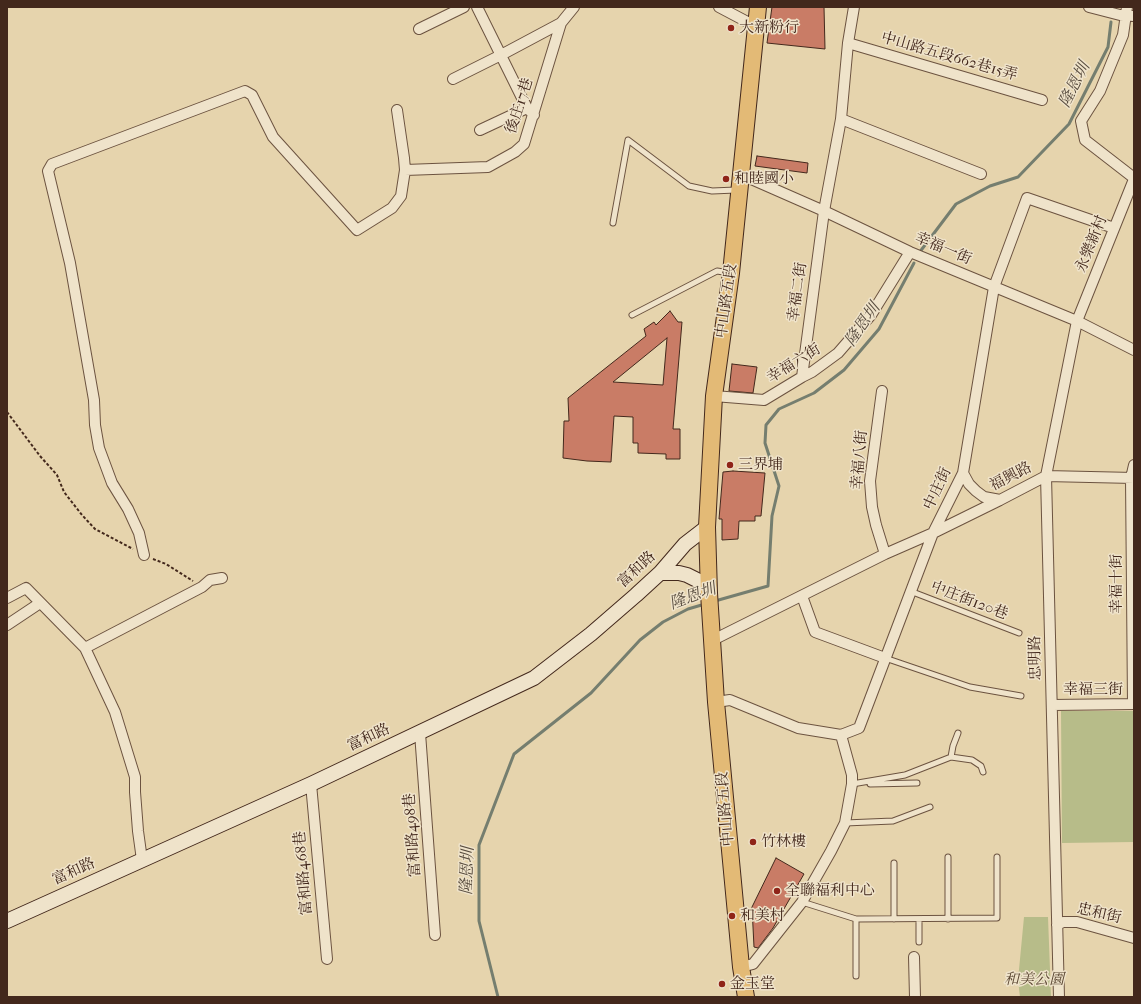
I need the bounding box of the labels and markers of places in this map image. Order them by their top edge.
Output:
place label: 大新粉行 [739,19,799,37]
marker: 大新粉行 [726,23,736,33]
place label: 和睦國小 [734,170,794,188]
marker: 和睦國小 [721,174,731,184]
place label: 三界埔 [738,456,783,474]
marker: 三界埔 [725,460,735,470]
place label: 竹林樓 [761,833,806,851]
marker: 竹林樓 [748,837,758,847]
place label: 全聯福利中心 [785,882,875,900]
marker: 全聯福利中心 [772,886,782,896]
place label: 和美村 [740,907,785,925]
marker: 和美村 [727,911,737,921]
place label: 金玉堂 [730,975,775,993]
marker: 金玉堂 [717,979,727,989]

